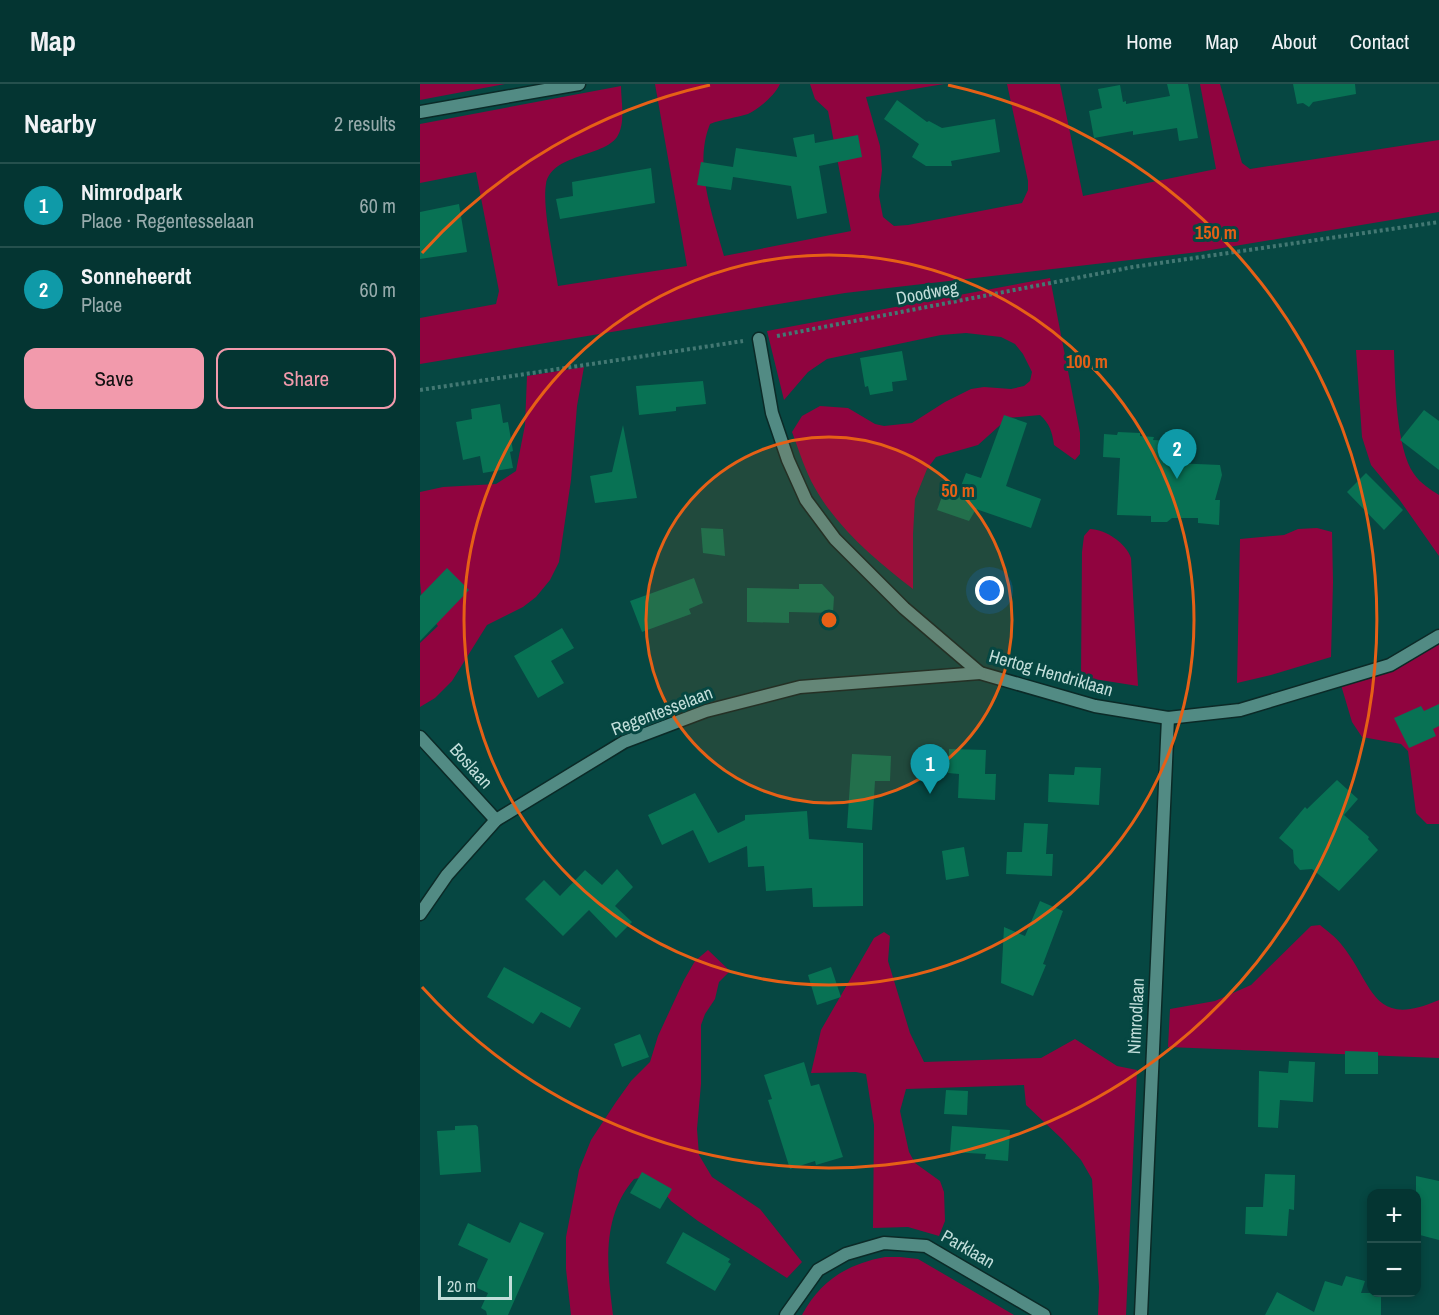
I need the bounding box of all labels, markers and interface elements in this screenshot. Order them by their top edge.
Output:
text: Map [30,22,76,60]
text: Home [1126,27,1172,56]
text: Map [1205,27,1239,56]
text: About [1272,27,1317,56]
text: Contact [1350,27,1409,56]
text: Nearby [24,106,96,141]
text: 2 results [334,110,396,137]
text: Nimrodpark [81,177,182,207]
text: 1 [39,192,48,219]
text: 60 m [360,192,396,219]
text: Place · Regentesselaan [81,207,254,234]
text: 150 m [1195,220,1237,245]
text: Sonneheerdt [81,261,191,291]
street label: Doodweg [894,274,961,311]
text: 2 [39,276,48,303]
text: 60 m [360,276,396,303]
text: Place [81,291,122,318]
button: Save [24,348,204,409]
button: Share [216,348,396,409]
text: 100 m [1066,349,1108,374]
pin: 2 [1158,430,1197,479]
text: 50 m [941,478,975,503]
your location [975,576,1004,605]
centre of rings [819,610,839,630]
street label: Hertog Hendriklaan [986,643,1116,702]
street label: Regentesselaan [608,680,716,741]
street label: Boslaan [444,737,499,794]
pin: 1 [910,744,950,794]
street label: Nimrodlaan [1121,977,1150,1055]
map controls [1367,1189,1421,1297]
button: + [1367,1189,1421,1243]
street label: Parklaan [937,1223,1000,1274]
button: − [1367,1243,1421,1297]
scale bar [438,1273,512,1300]
text: 20 m [447,1275,476,1297]

